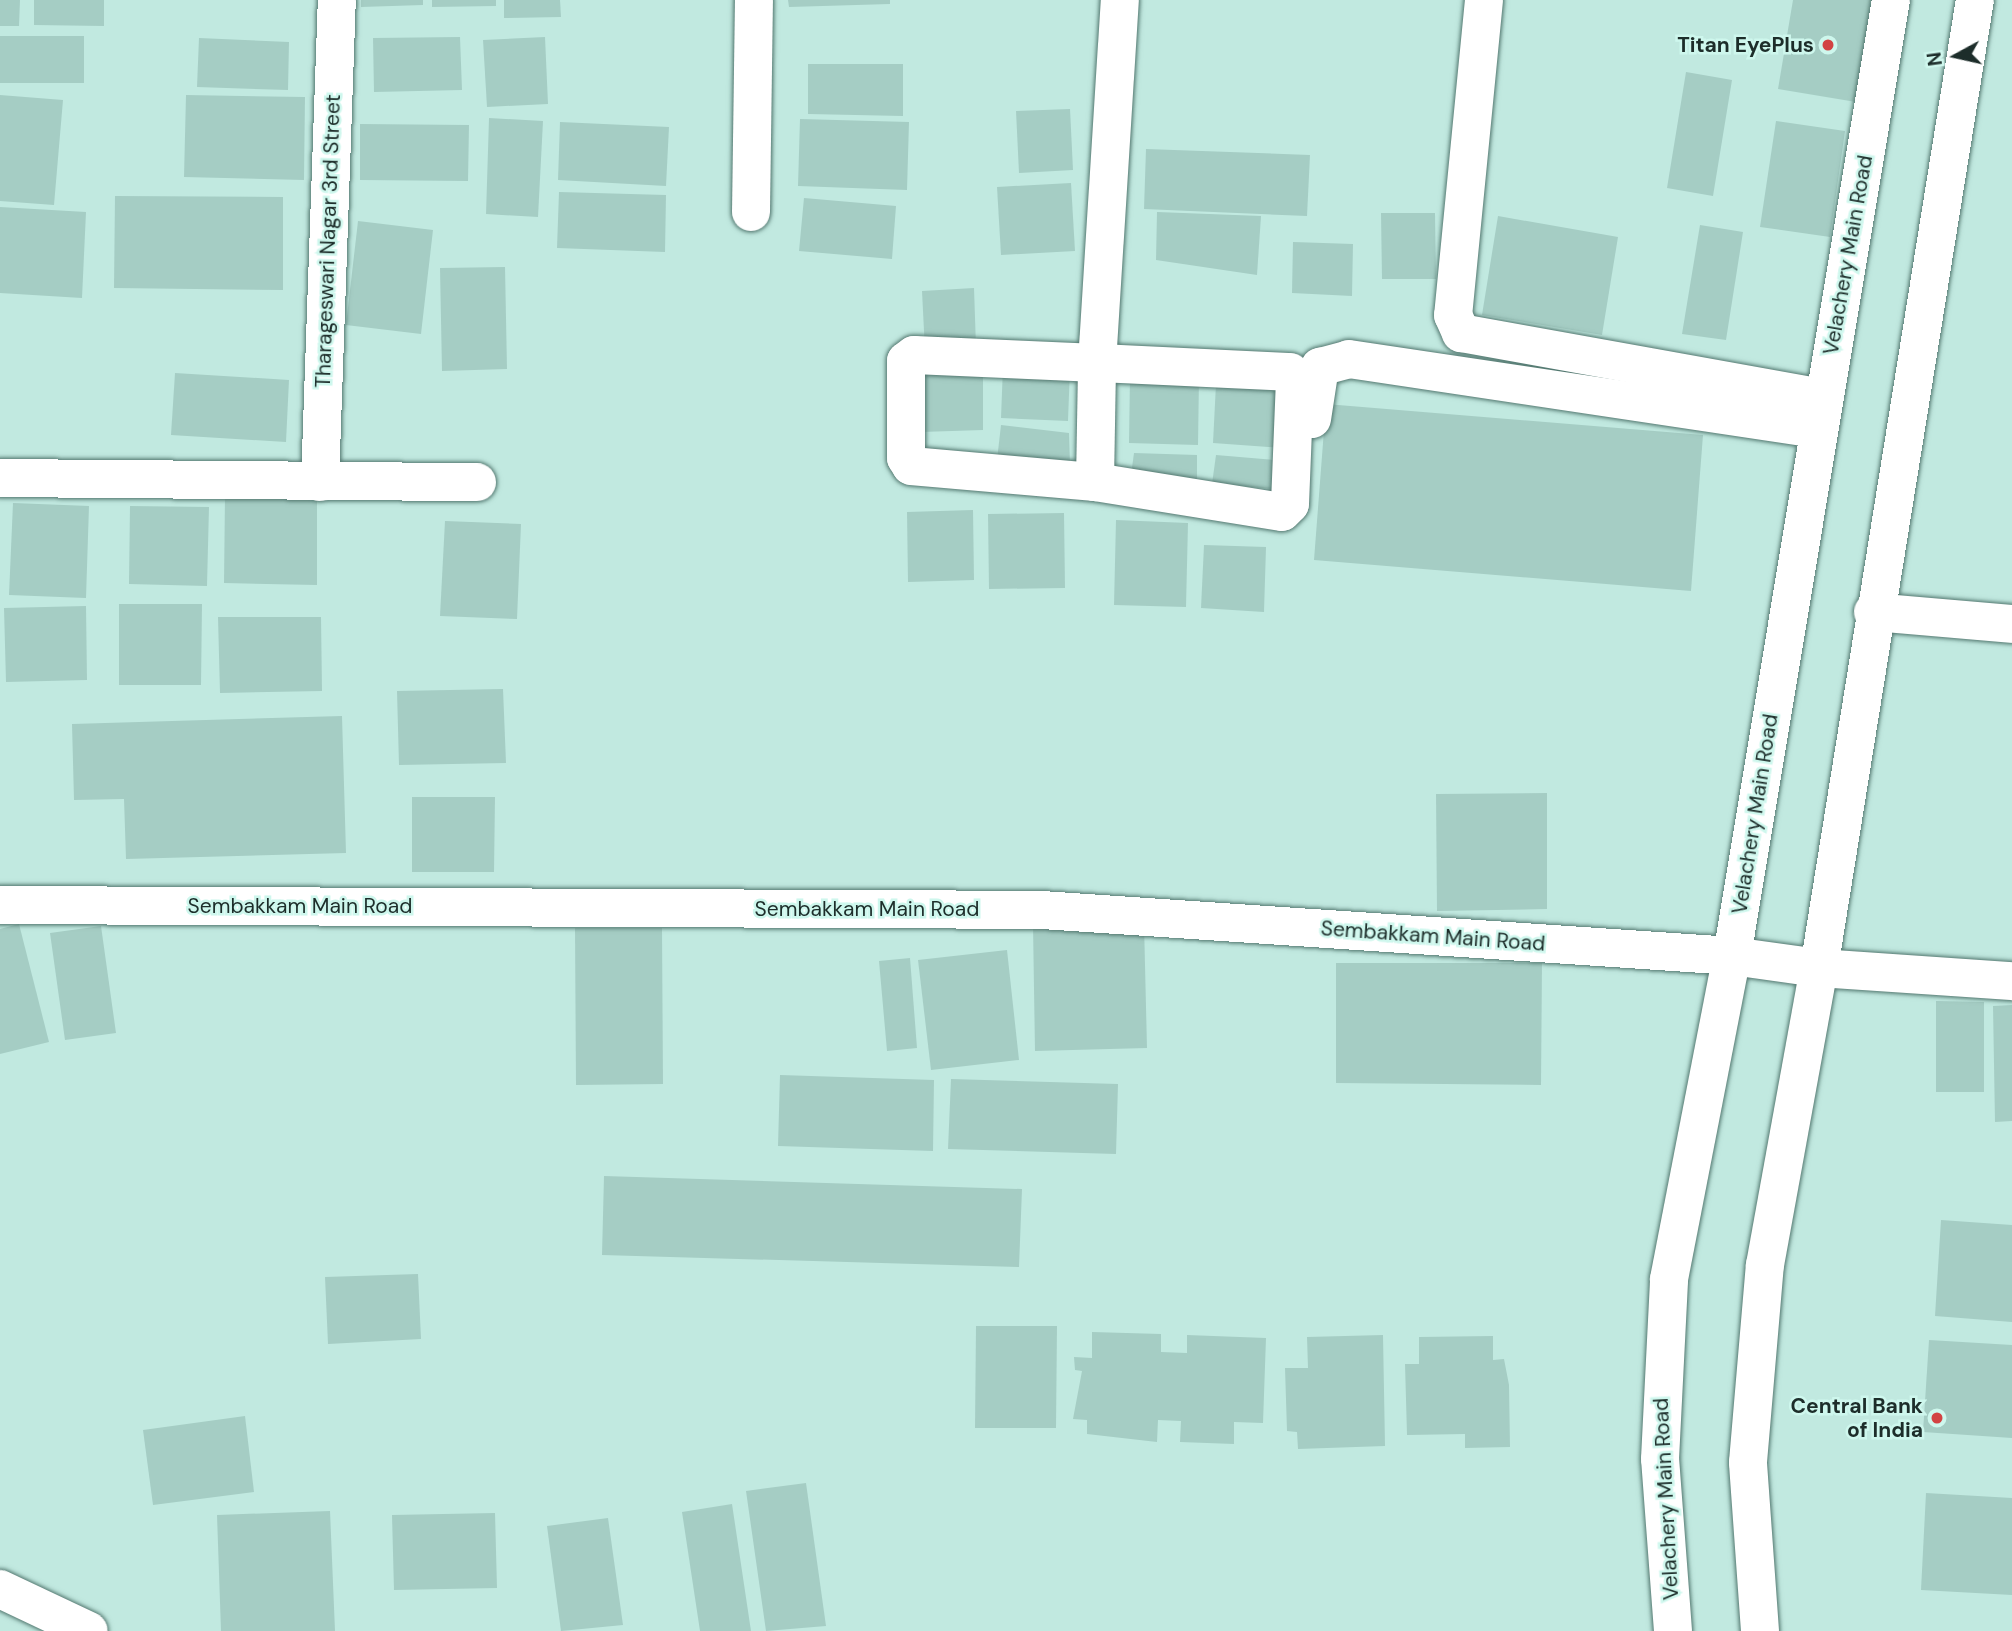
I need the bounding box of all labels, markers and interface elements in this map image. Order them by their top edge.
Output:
north arrow [1921,21,1991,91]
place label: Titan EyePlus [1677,32,1814,58]
marker: Titan EyePlus [1820,37,1836,53]
text: N [1921,50,1948,68]
street label: Tharageswari Nagar 3rd Street [310,94,346,388]
street label: Velachery Main Road [1818,153,1878,357]
street label: Velachery Main Road [1727,712,1783,916]
street label: Sembakkam Main Road [188,893,412,919]
street label: Sembakkam Main Road [755,896,979,922]
street label: Sembakkam Main Road [1320,916,1546,956]
place label: Central Bank of India [1791,1393,1923,1443]
street label: Velachery Main Road [1648,1397,1684,1601]
marker: Central Bank of India [1929,1410,1945,1426]

